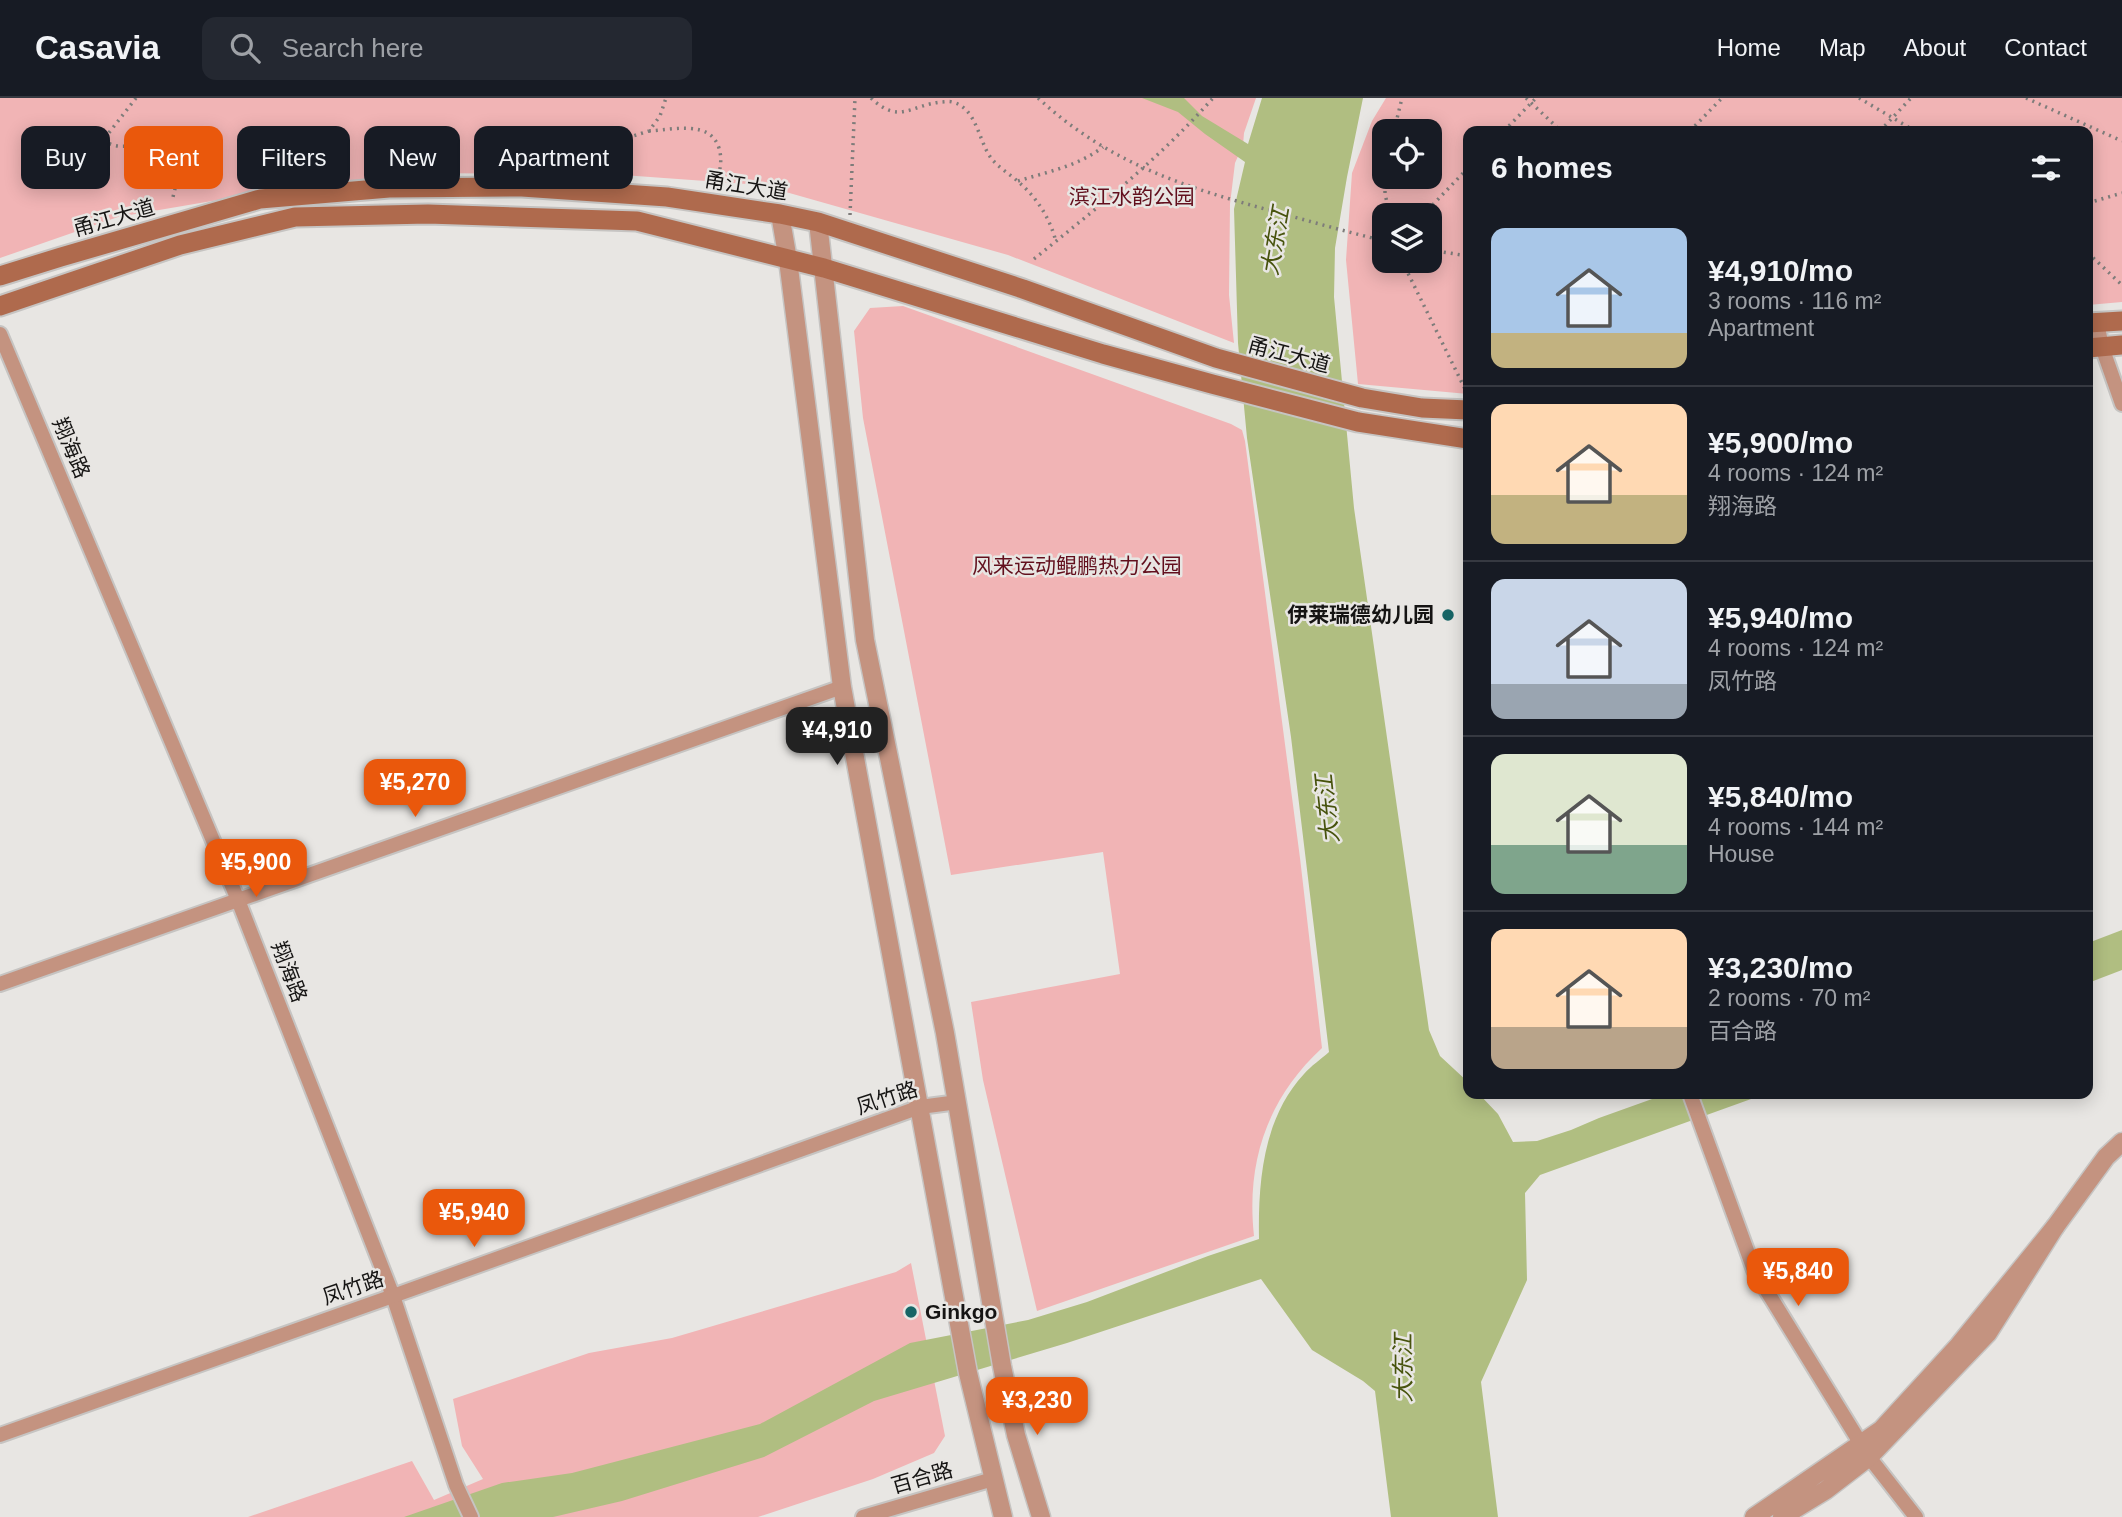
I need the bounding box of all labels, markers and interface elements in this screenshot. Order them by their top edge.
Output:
search box [202,17,692,80]
text: Casavia [35,29,160,66]
icon: search [226,29,264,67]
text: Search here [282,33,423,63]
text: Home [1717,34,1781,61]
text: Map [1819,34,1866,61]
text: About [1904,34,1966,61]
text: Contact [2004,34,2087,61]
map controls [1372,119,1442,273]
button: locate [1372,119,1442,189]
chip: Buy [21,126,110,189]
chip: Rent [124,126,223,189]
chip: Filters [237,126,350,189]
chip: New [364,126,460,189]
chip: Apartment [474,126,633,189]
icon: filters [2027,149,2065,187]
text: 6 homes [1491,151,1613,184]
street label: 甬江大道 [703,168,789,203]
park label: 滨江水韵公园 [1069,185,1195,208]
street label: 甬江大道 [70,195,157,240]
water label: 大东江 [1256,202,1294,277]
button: layers [1372,203,1442,273]
text: ¥4,910/mo [1708,254,1853,287]
icon: home [1547,256,1631,340]
text: 3 rooms · 116 m² [1708,288,1881,314]
text: Apartment [1708,315,1814,341]
street label: 甬江大道 [1246,333,1333,376]
street label: 翔海路 [49,414,94,481]
text: ¥5,900/mo [1708,426,1853,459]
icon: home [1547,432,1631,516]
text: 4 rooms · 124 m² [1708,460,1883,486]
text: 翔海路 [1708,493,1777,519]
park label: 风来运动鲲鹏热力公园 [972,554,1182,577]
text: ¥5,940/mo [1708,601,1853,634]
place label: 伊莱瑞德幼儿园 [1287,603,1434,626]
marker: 伊莱瑞德幼儿园 [1440,607,1456,623]
icon: home [1547,607,1631,691]
text: 4 rooms · 124 m² [1708,635,1883,661]
text: 凤竹路 [1708,668,1777,694]
pin: ¥4,910 [780,708,894,767]
text: ¥4,910 [802,717,872,743]
pin: ¥5,270 [358,760,472,819]
text: ¥5,270 [380,769,450,795]
water label: 大东江 [1310,770,1344,845]
text: ¥5,840/mo [1708,780,1853,813]
icon: home [1547,782,1631,866]
text: 4 rooms · 144 m² [1708,814,1883,840]
pin: ¥5,900 [199,840,313,899]
text: House [1708,841,1774,867]
text: ¥5,900 [221,849,291,875]
street label: 翔海路 [267,938,311,1005]
text: ¥3,230/mo [1708,951,1853,984]
icon: home [1547,957,1631,1041]
text: 2 rooms · 70 m² [1708,985,1870,1011]
text: 百合路 [1708,1018,1777,1044]
street label: 凤竹路 [853,1077,920,1118]
pin: ¥5,940 [417,1190,531,1249]
text: ¥5,940 [439,1199,509,1225]
pin: ¥5,840 [1741,1248,1855,1308]
text: ¥5,840 [1763,1258,1833,1284]
street label: 凤竹路 [319,1266,386,1309]
place label: Ginkgo [925,1300,997,1323]
marker: Ginkgo [903,1304,919,1320]
water label: 大东江 [1390,1331,1416,1403]
pin: ¥3,230 [980,1378,1094,1437]
text: ¥3,230 [1002,1387,1072,1413]
street label: 百合路 [888,1458,955,1497]

